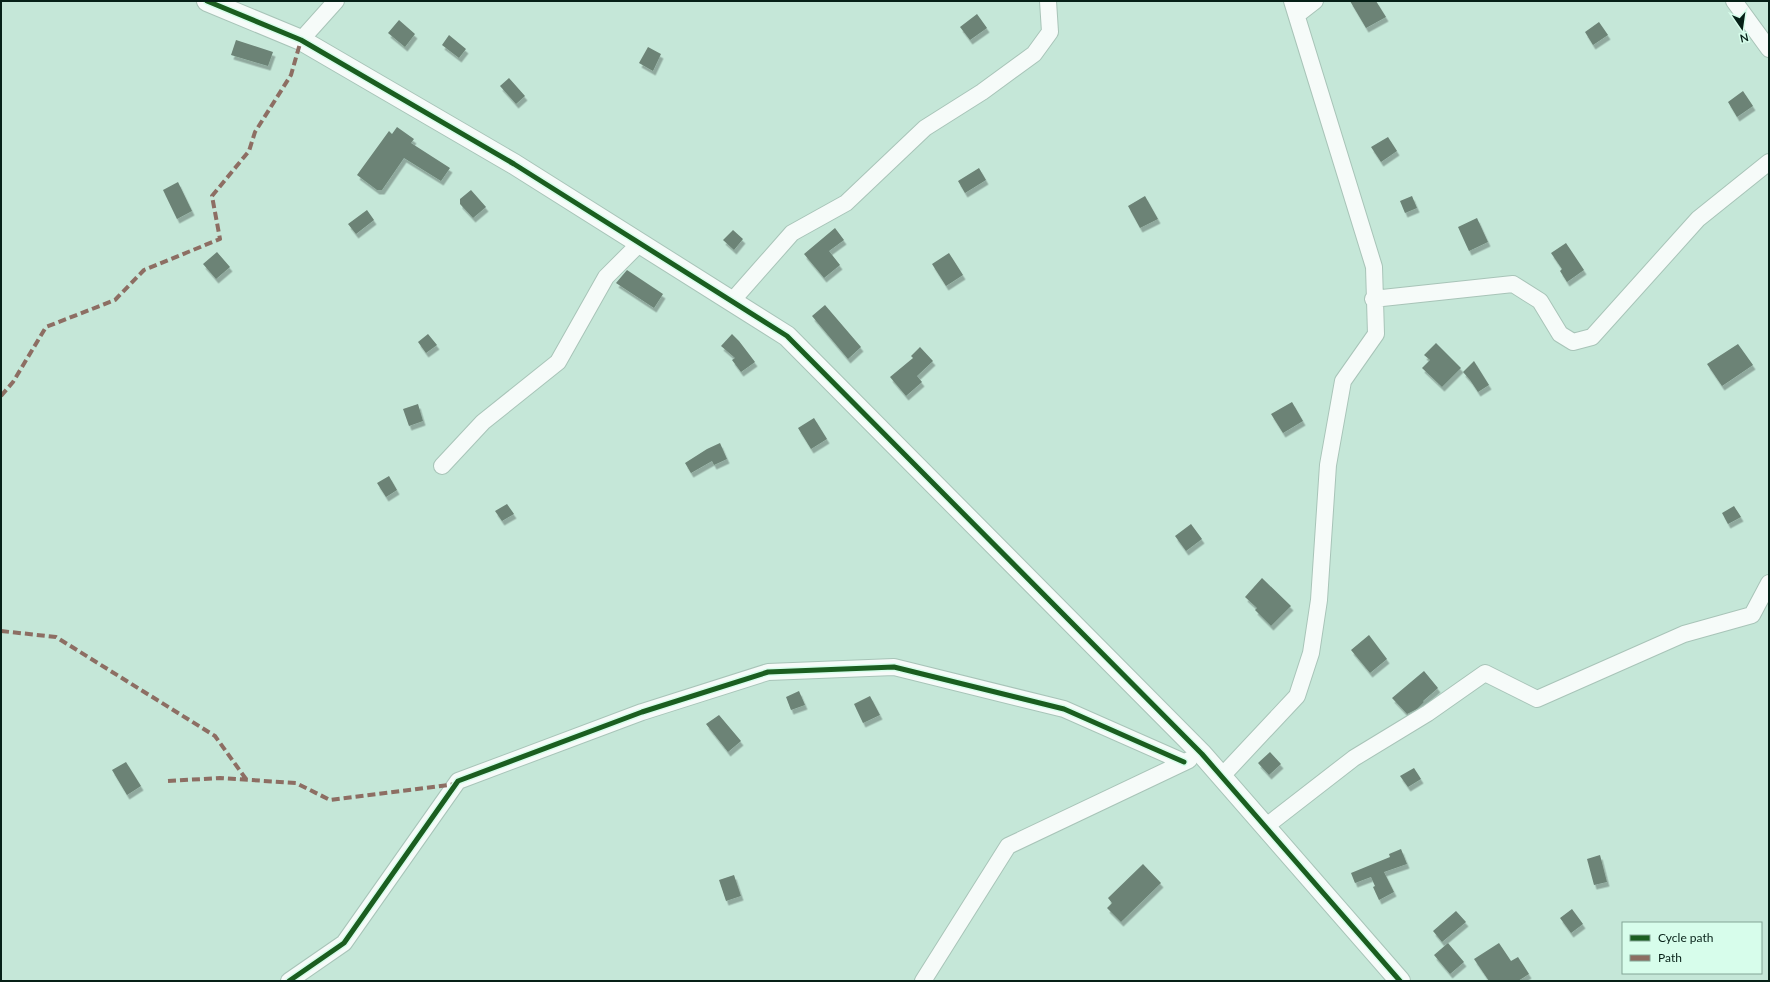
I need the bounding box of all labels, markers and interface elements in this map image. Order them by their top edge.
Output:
north arrow [1722,8,1762,48]
text: N [1739,31,1750,46]
legend [1622,922,1762,974]
text: Cycle path [1658,930,1713,945]
text: Path [1658,950,1682,965]

